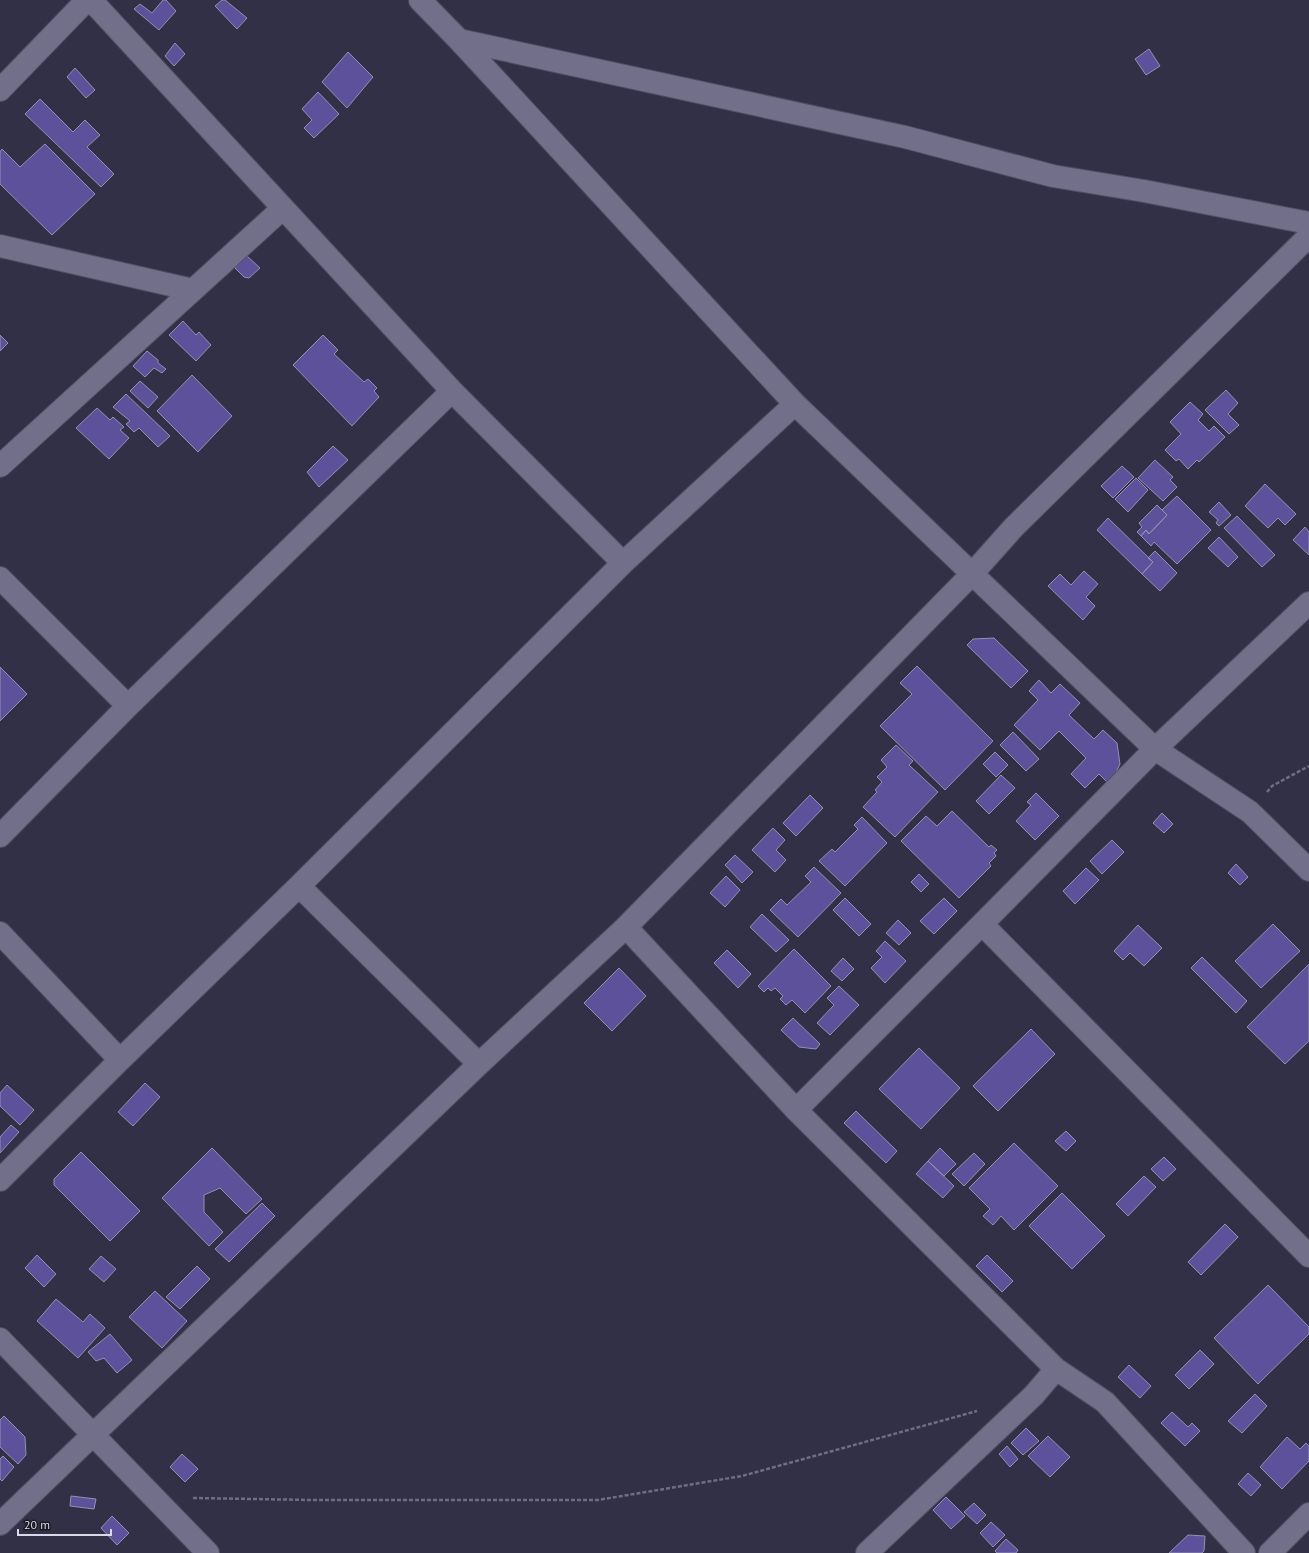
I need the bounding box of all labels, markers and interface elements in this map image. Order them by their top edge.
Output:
scale bar [18,1511,111,1537]
text: 20 m [24,1517,50,1532]

